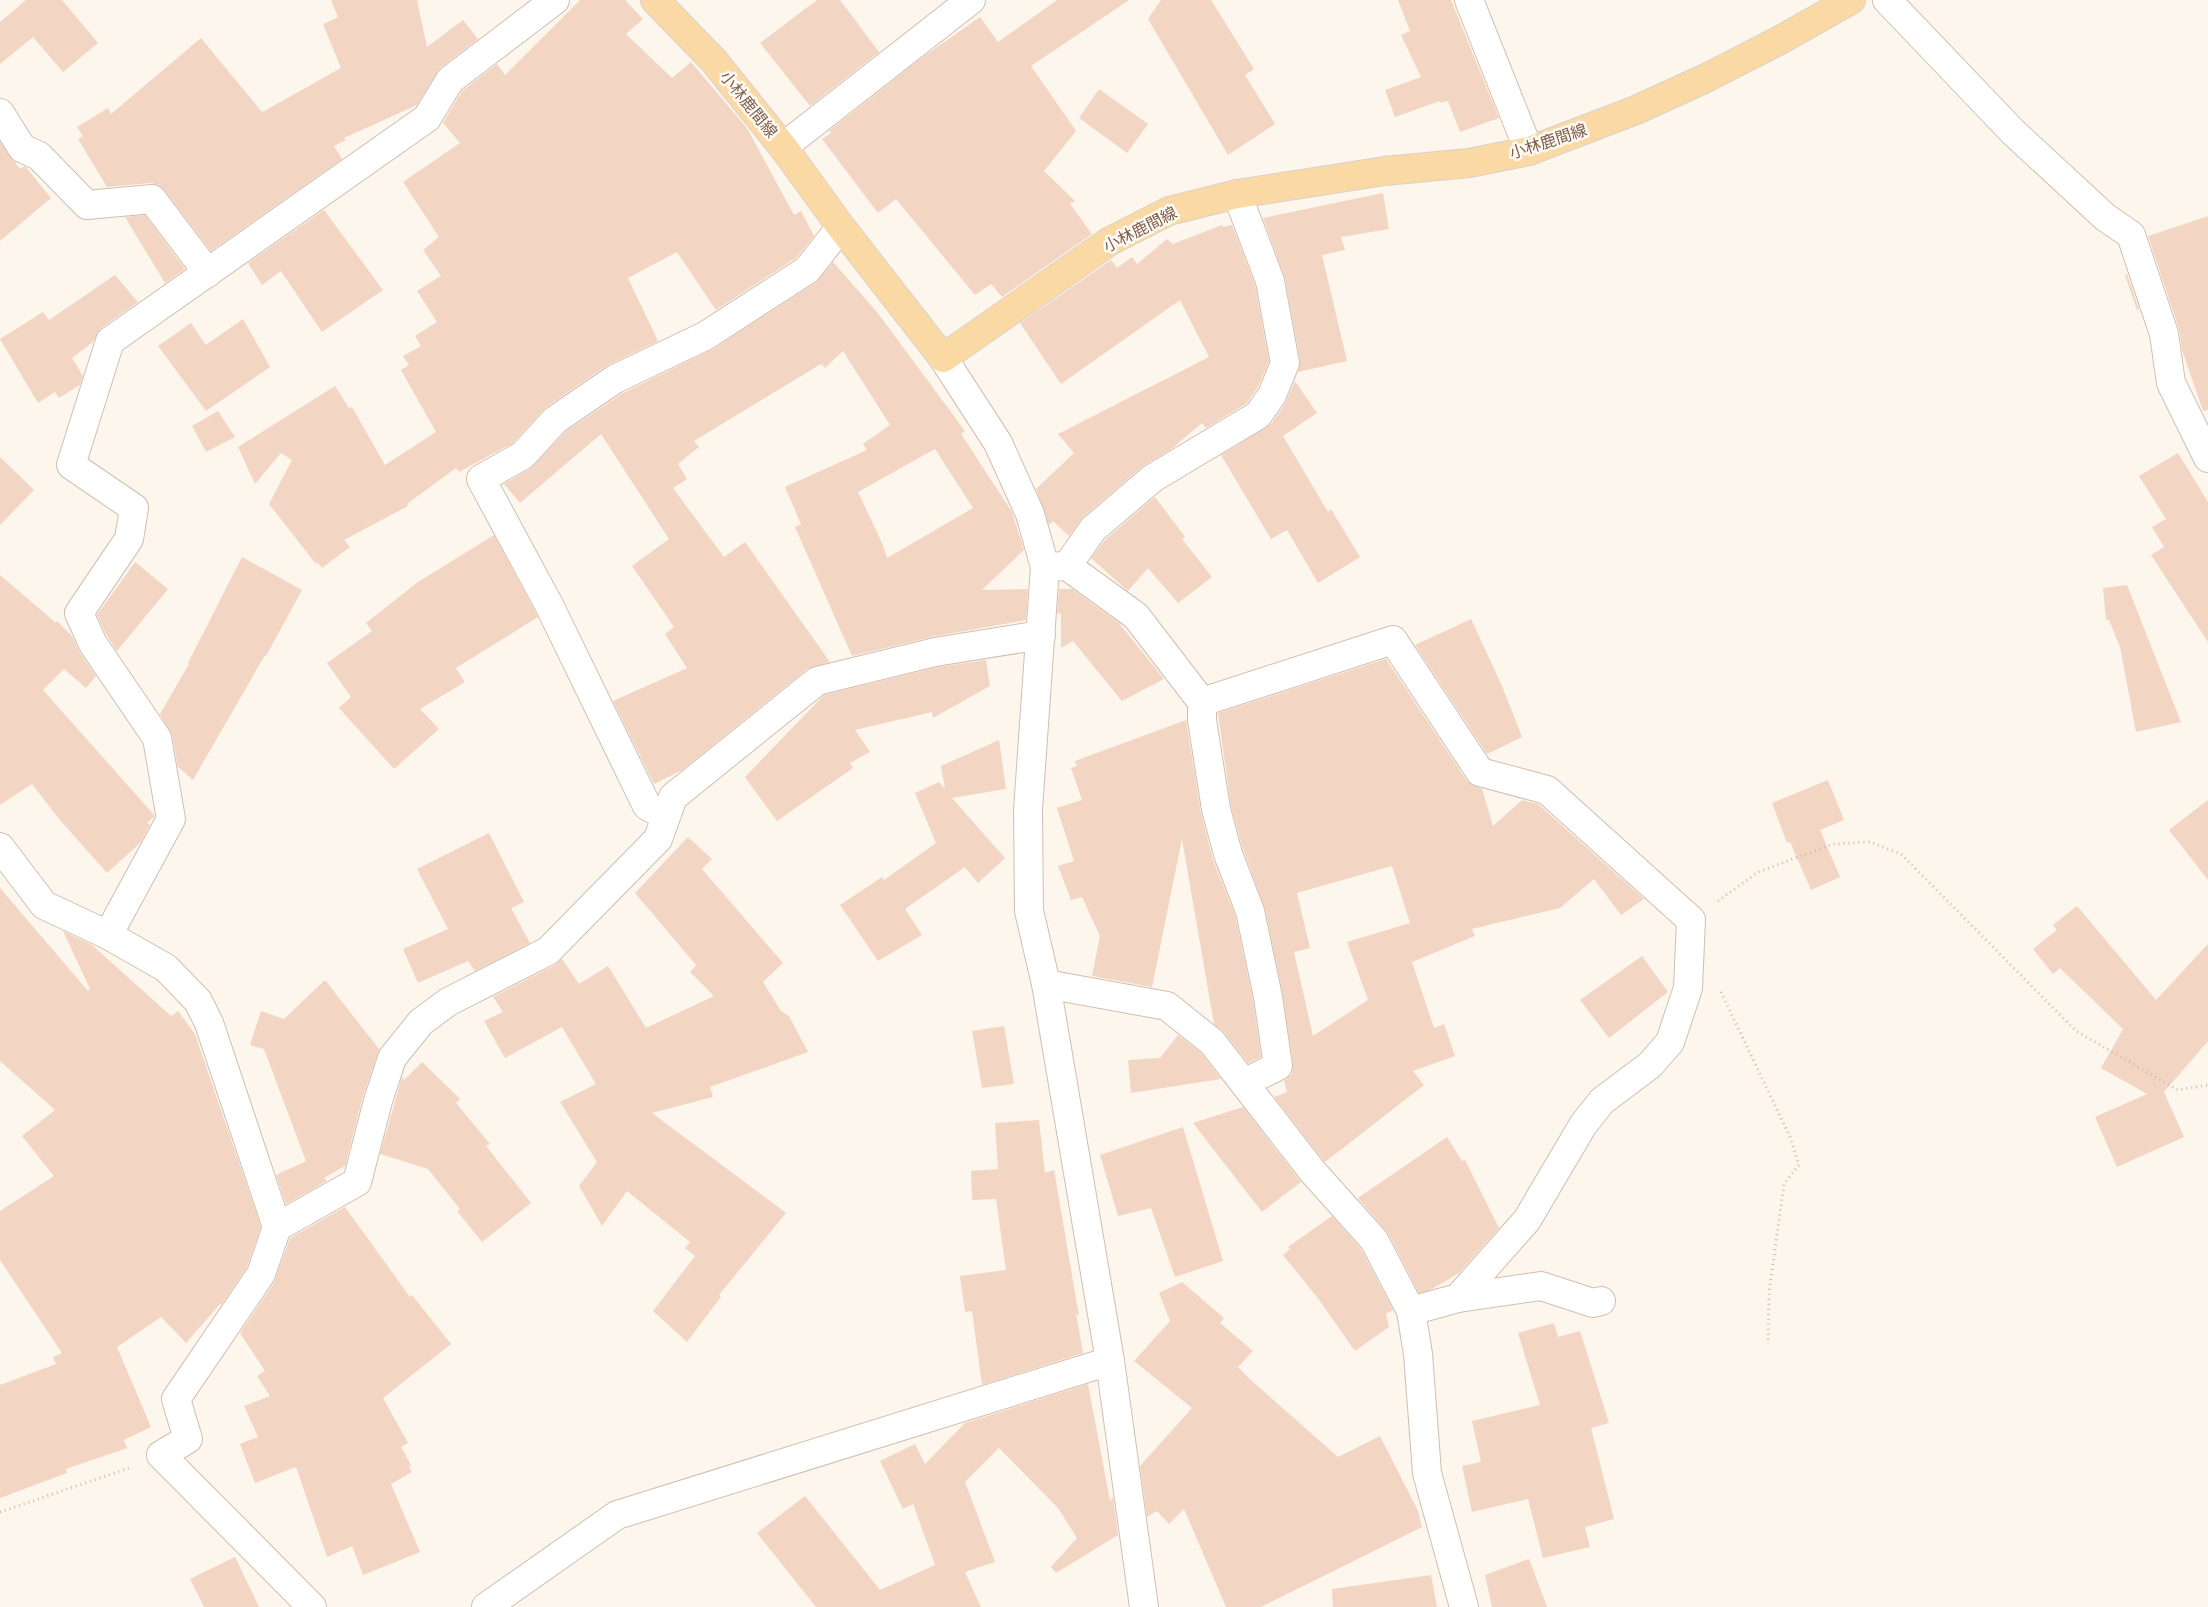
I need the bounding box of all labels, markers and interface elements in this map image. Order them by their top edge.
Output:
street label: 小林鹿間線 [715,66,783,142]
street label: 小林鹿間線 [1507,118,1589,164]
street label: 小林鹿間線 [1099,201,1181,257]

